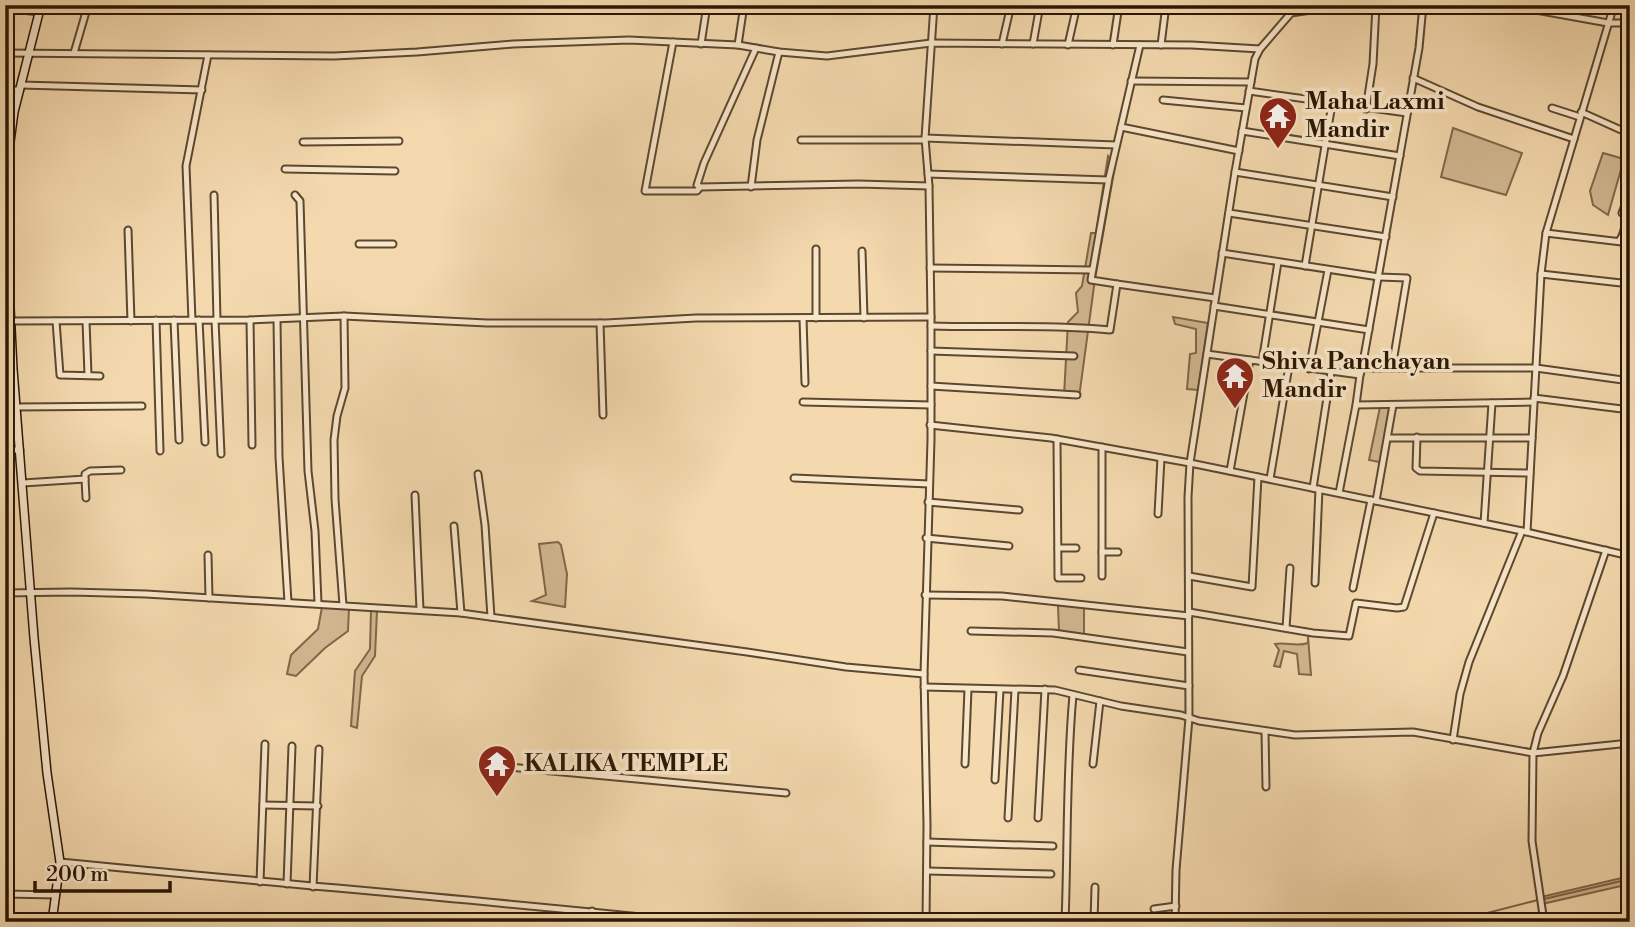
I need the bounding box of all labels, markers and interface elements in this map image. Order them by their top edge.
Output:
place label: Maha Laxmi Mandir [1305,87,1445,145]
temple icon: Maha Laxmi Mandir [1257,95,1299,150]
place label: Shiva Panchayan Mandir [1262,347,1450,405]
temple icon: Shiva Panchayan Mandir [1214,355,1256,410]
temple icon: KALIKA TEMPLE [476,743,518,798]
place label: KALIKA TEMPLE [524,749,728,779]
scale bar [35,850,170,894]
text: 200 m [46,862,109,888]

